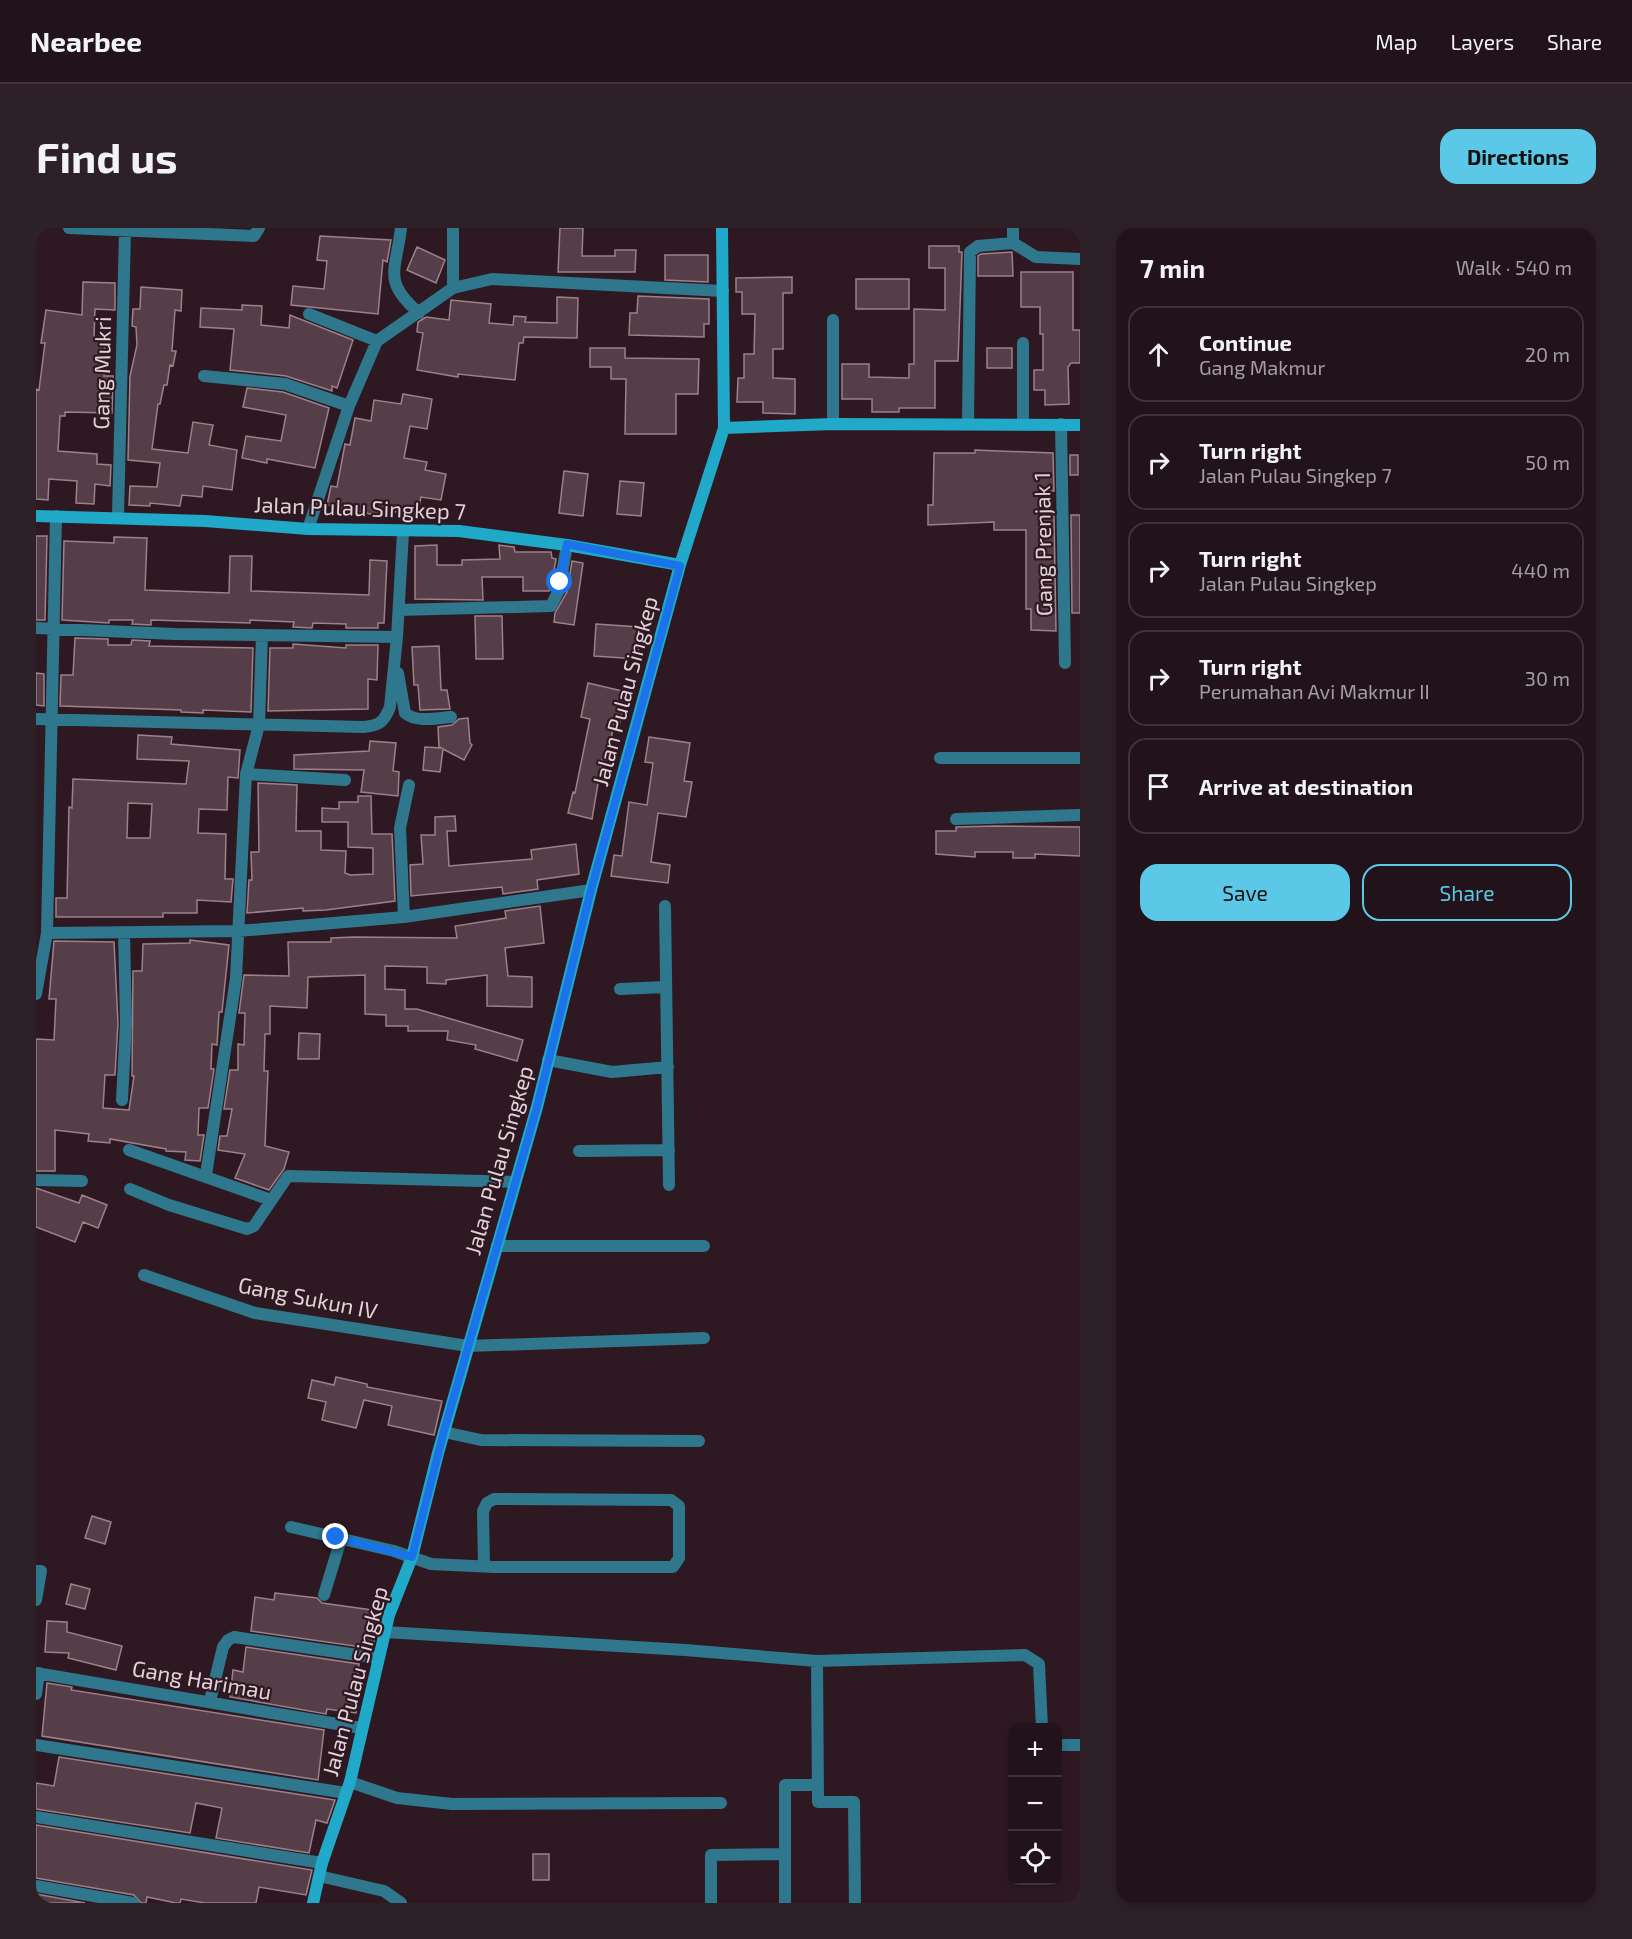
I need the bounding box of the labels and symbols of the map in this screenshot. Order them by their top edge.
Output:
street label: Gang Mukri [87,316,115,430]
street label: Gang Prenjak 1 [1028,472,1057,616]
street label: Jalan Pulau Singkep 7 [254,490,466,524]
route start [546,568,572,594]
street label: Jalan Pulau Singkep [586,593,662,789]
street label: Jalan Pulau Singkep [459,1062,537,1258]
street label: Gang Sukun IV [236,1271,380,1323]
route end [322,1523,348,1549]
street label: Jalan Pulau Singkep [316,1583,392,1779]
street label: Gang Harimau [130,1654,274,1704]

